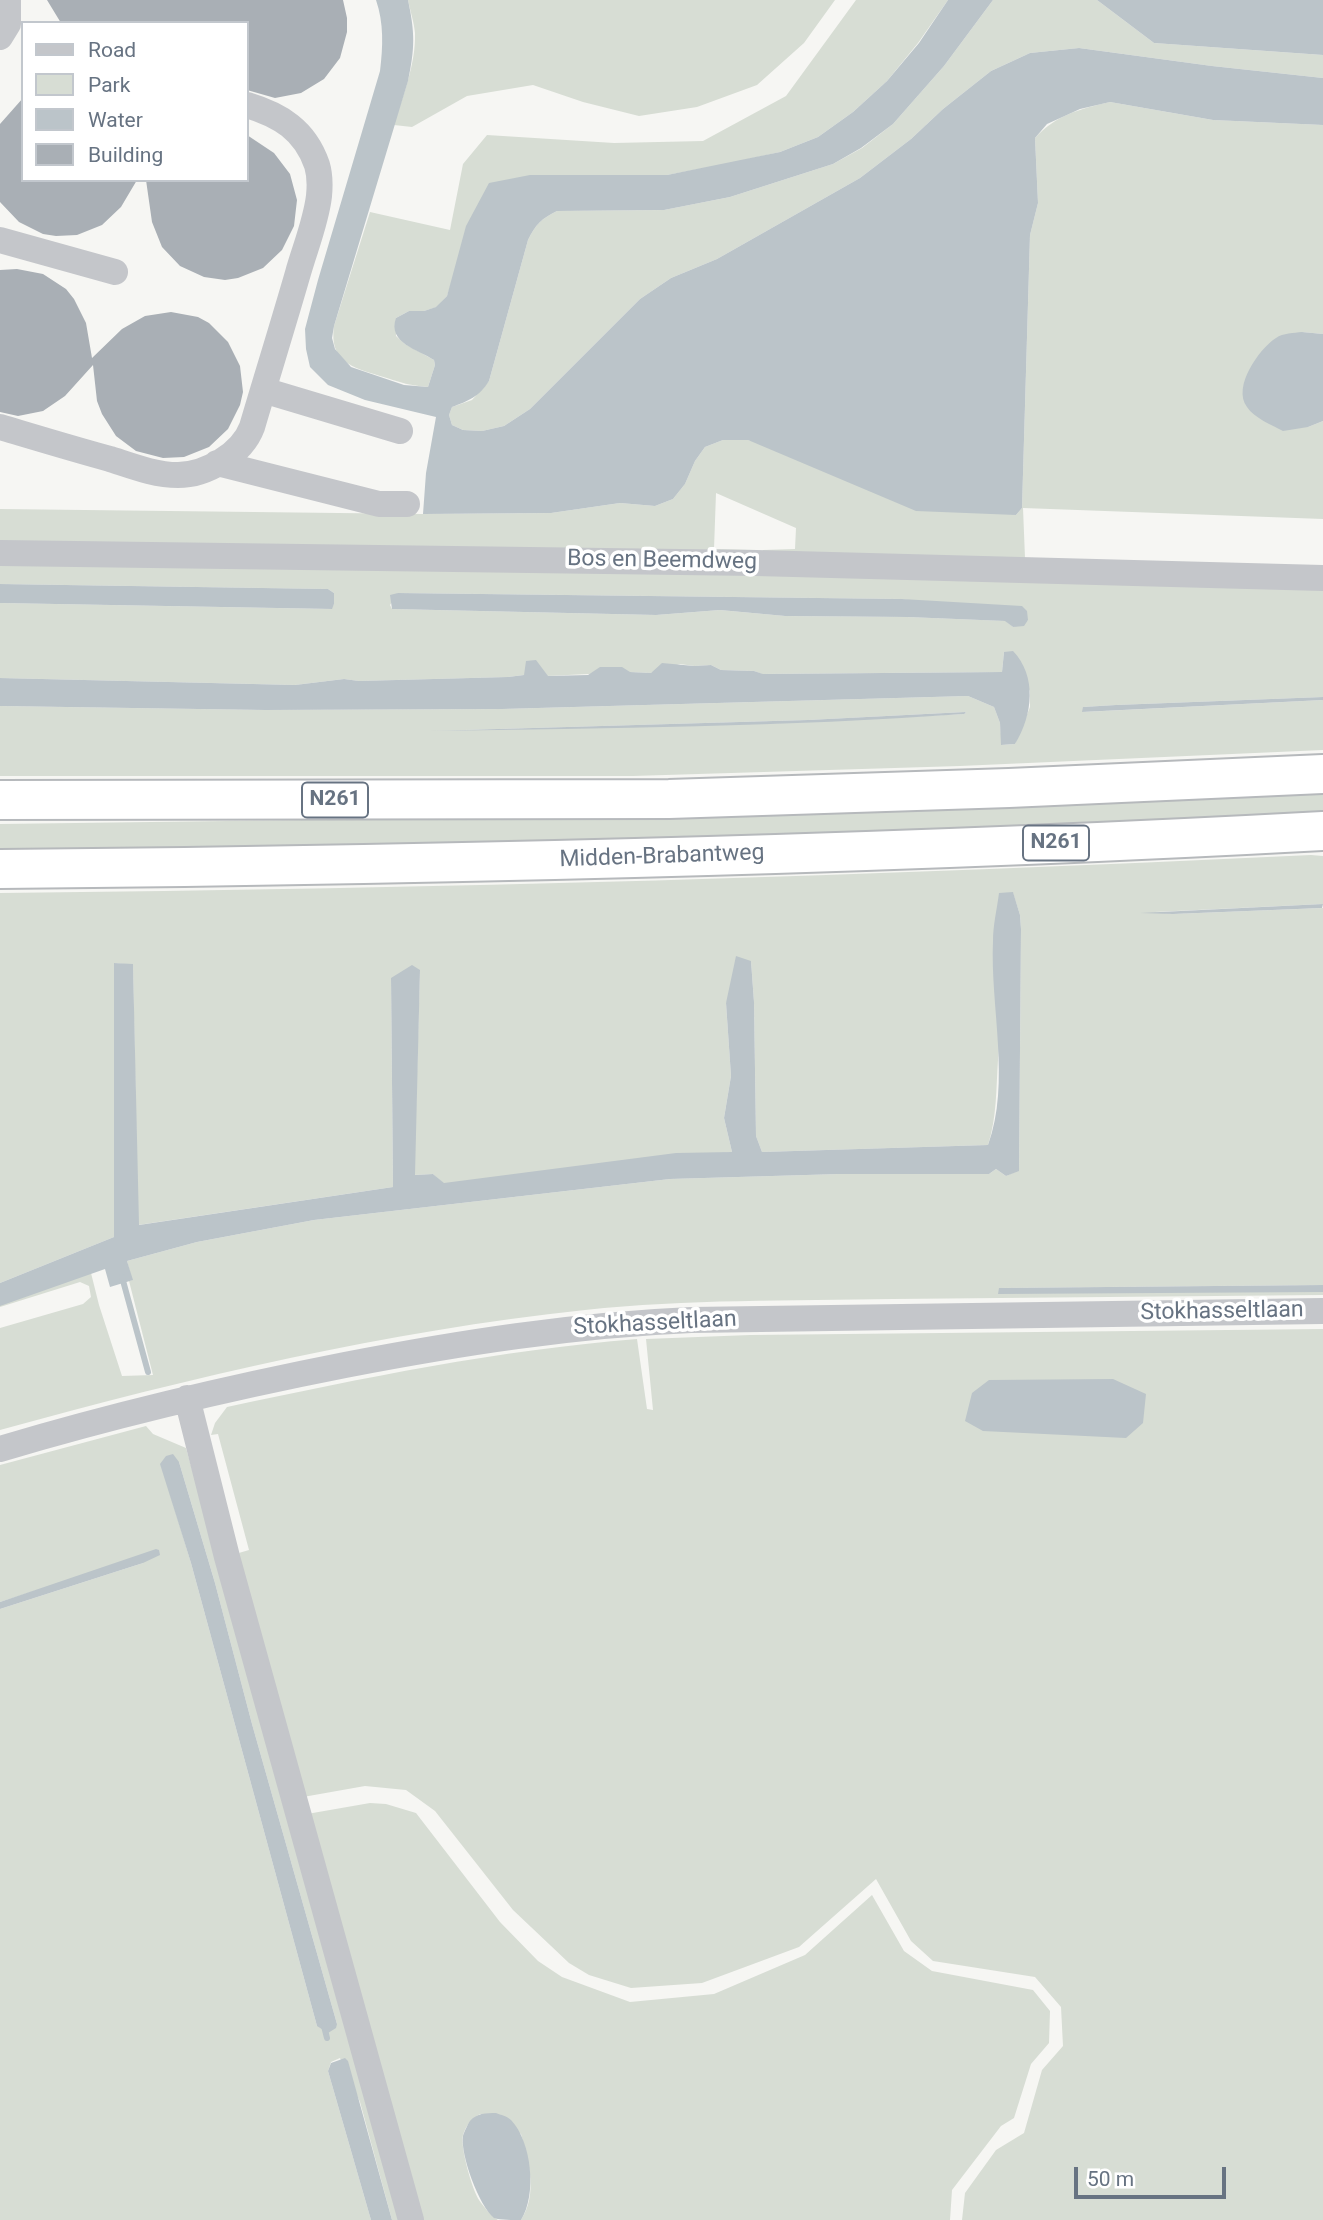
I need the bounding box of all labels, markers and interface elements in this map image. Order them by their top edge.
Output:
legend [21,21,248,182]
text: Road [88,38,136,62]
text: Park [88,73,130,97]
text: Water [88,108,143,132]
text: Building [88,143,163,167]
street label: Bos en Beemdweg [567,546,757,576]
road number: N261 [302,782,368,818]
road number: N261 [1023,826,1089,860]
street label: Midden-Brabantweg [559,840,765,874]
street label: Stokhasseltlaan [1140,1297,1304,1327]
street label: Stokhasseltlaan [573,1306,737,1342]
scale bar [1078,2154,1230,2198]
text: 50 m [1087,2167,1134,2191]

